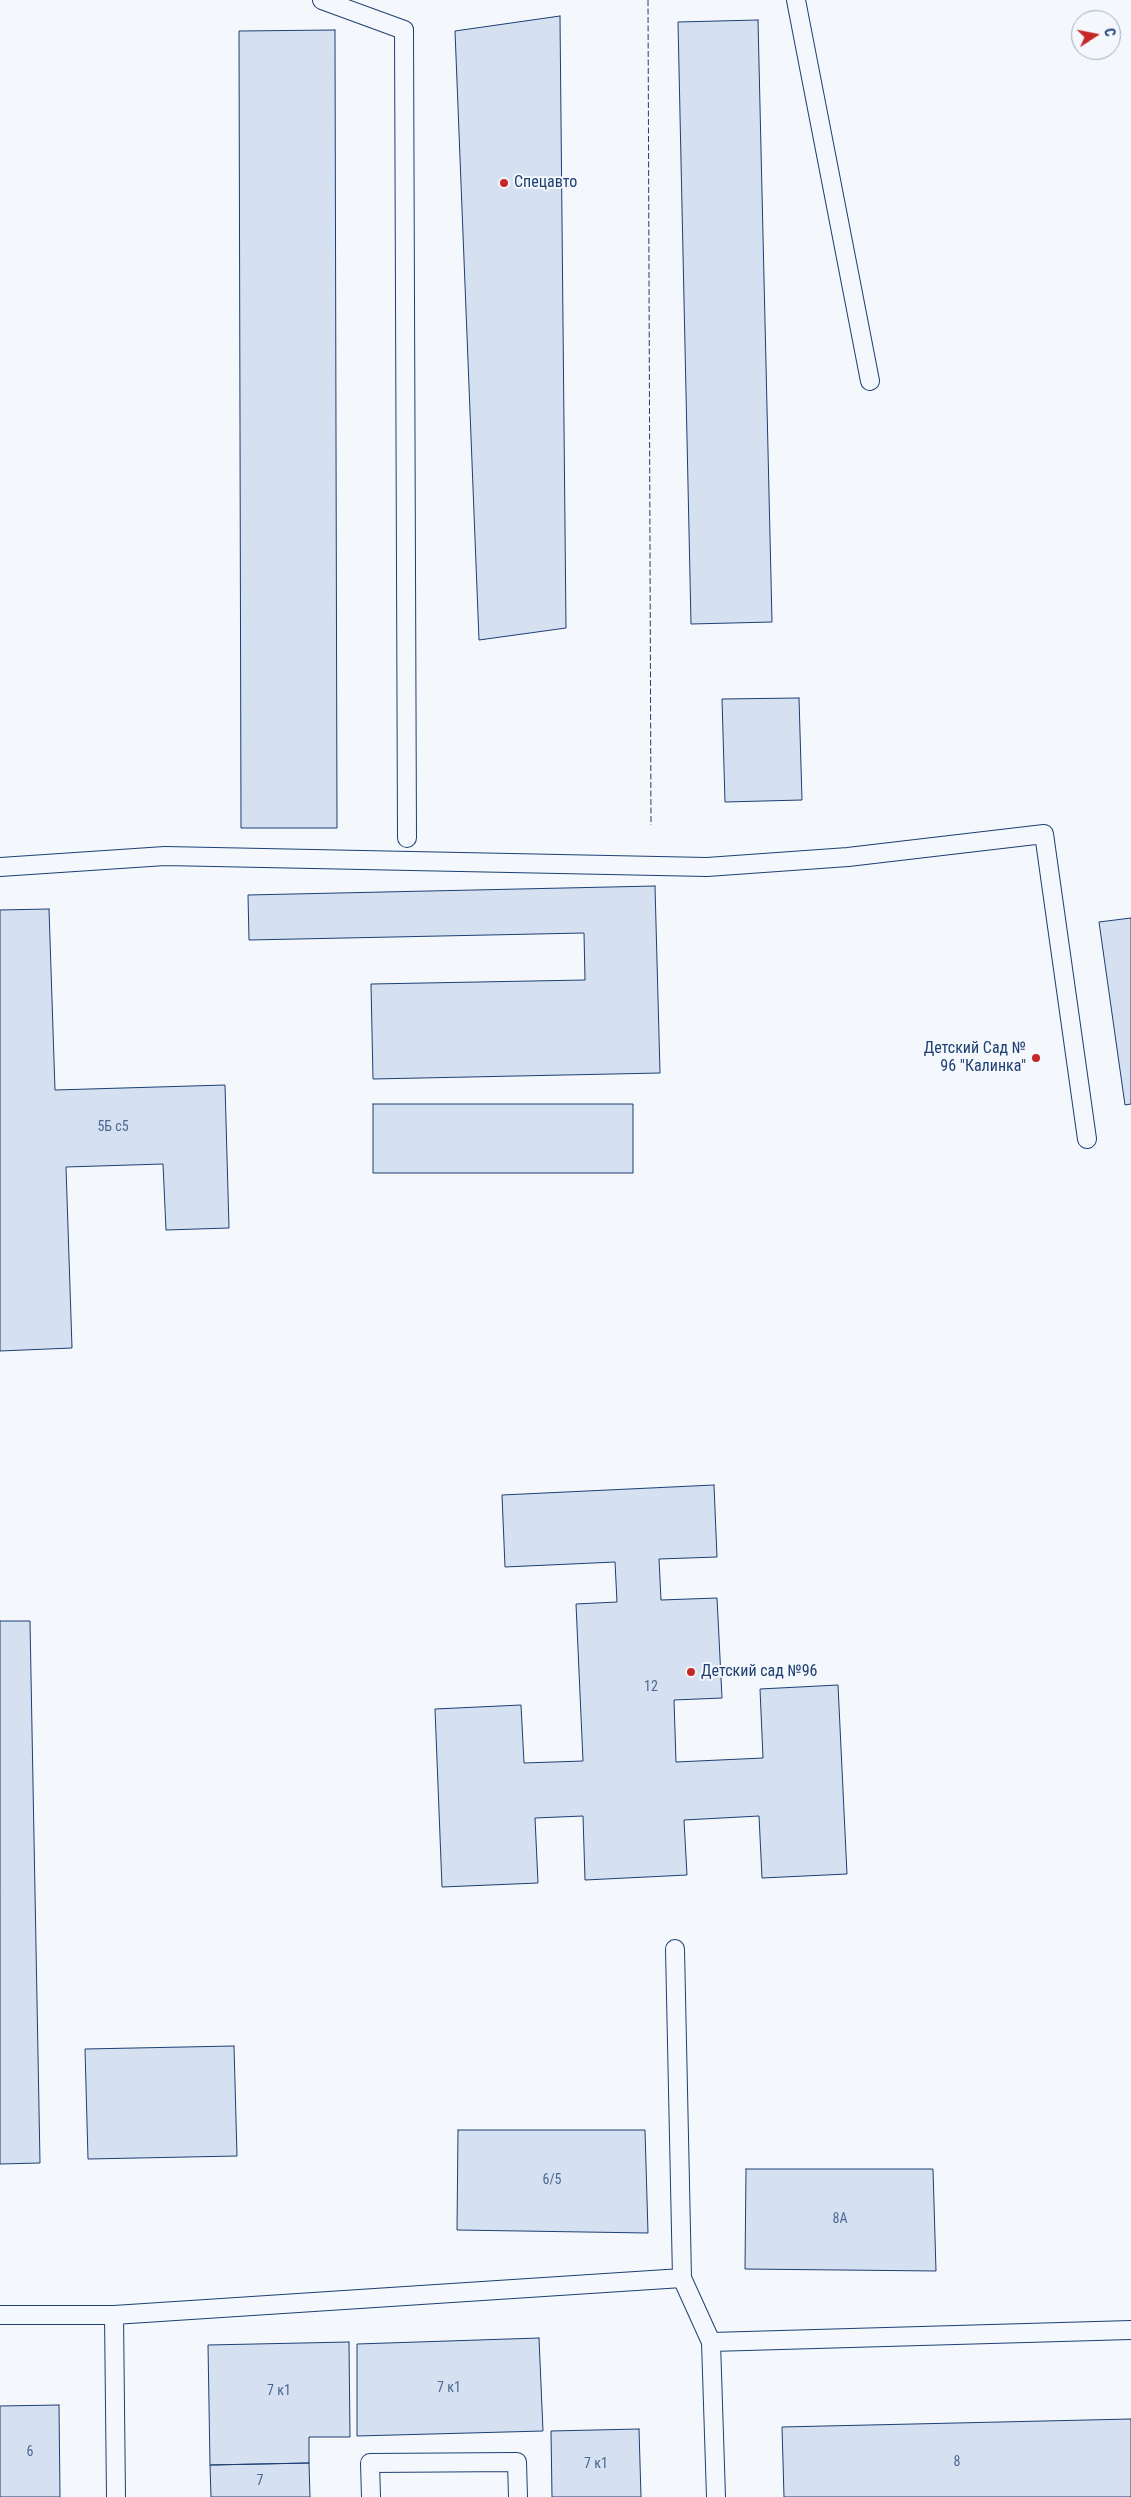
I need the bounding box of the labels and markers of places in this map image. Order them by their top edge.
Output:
place label: Спецавто [514,173,577,193]
marker: Спецавто [498,177,510,189]
place label: Детский Сад № 96 "Калинка" [924,1039,1026,1077]
marker: Детский Сад № 96 "Калинка" [1030,1052,1042,1064]
place label: Детский сад №96 [701,1662,817,1682]
marker: Детский сад №96 [685,1666,697,1678]

